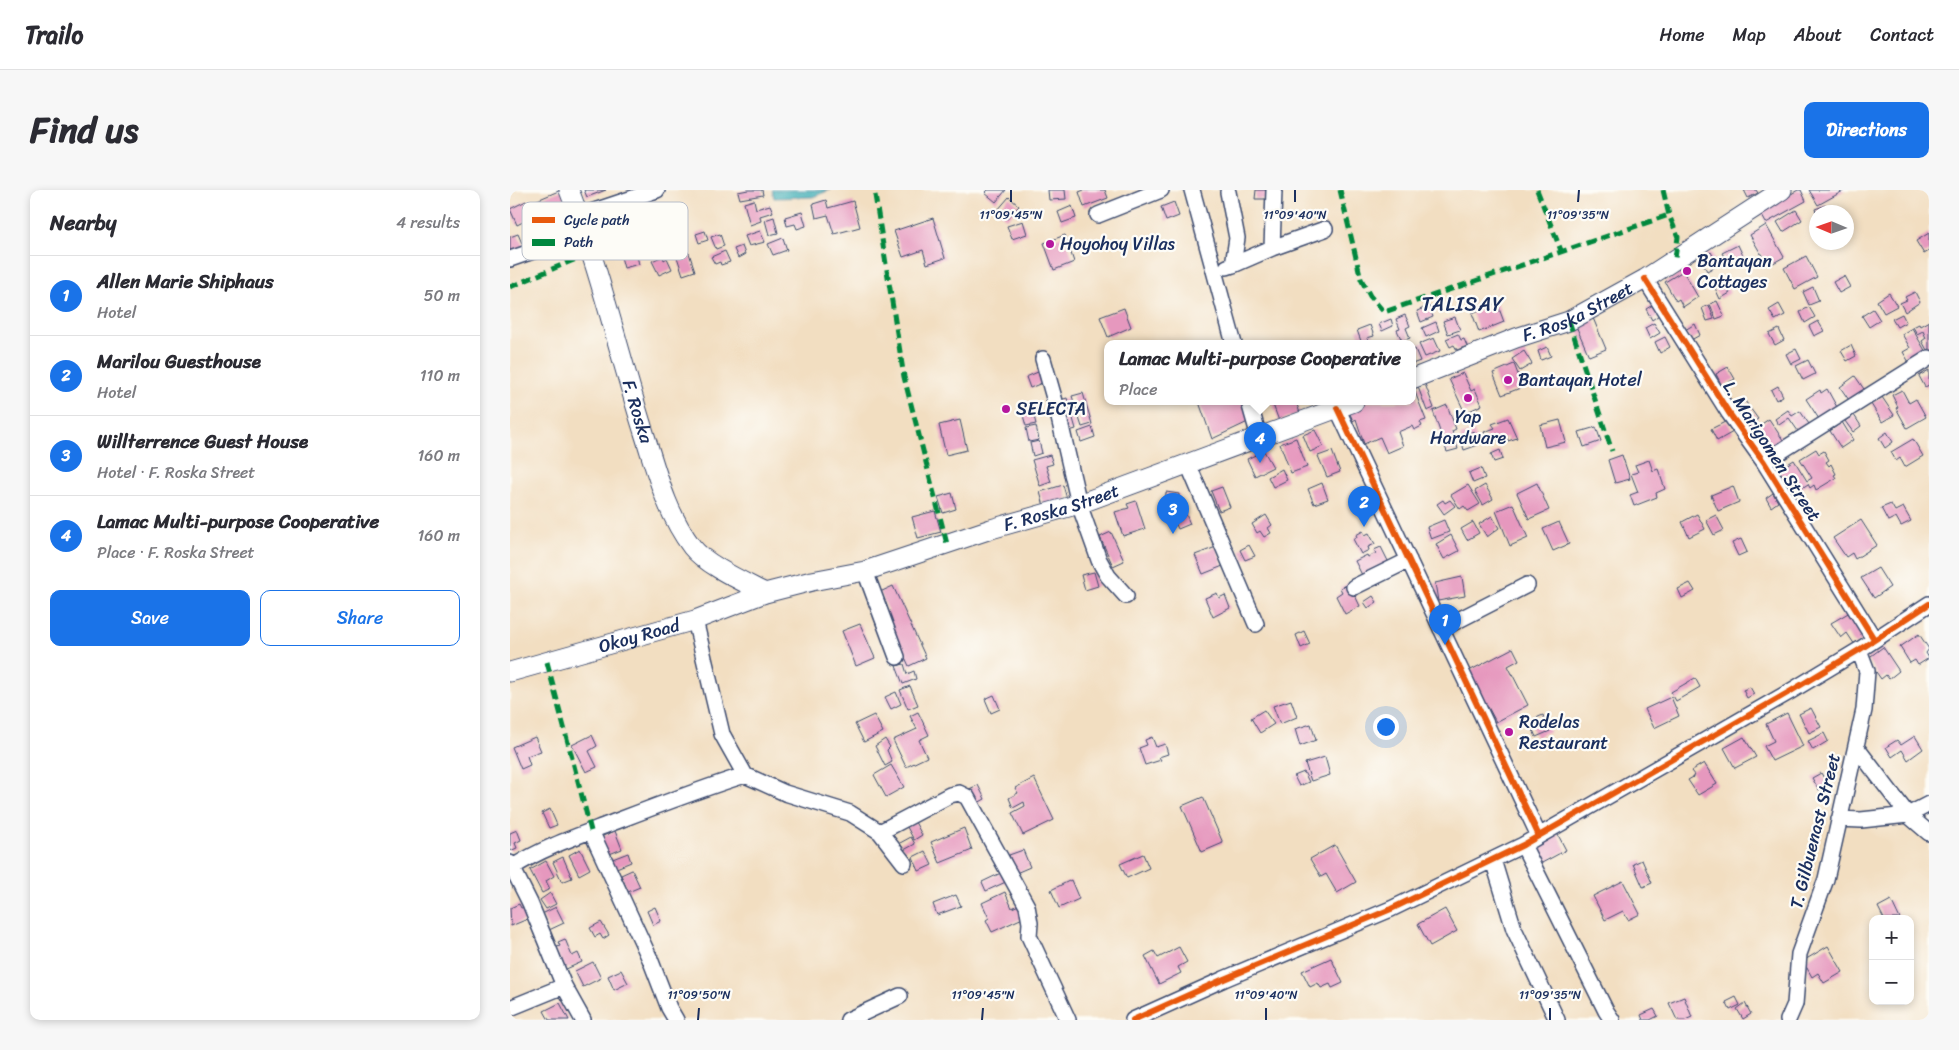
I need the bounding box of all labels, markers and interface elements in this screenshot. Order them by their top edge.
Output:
text: Trailo [25,14,83,56]
text: Home [1660,19,1705,51]
text: Map [1733,19,1766,51]
text: About [1794,19,1842,51]
text: Contact [1870,19,1934,51]
text: Find us [30,99,138,161]
button: Directions [1804,102,1929,158]
legend [522,202,688,260]
text: Nearby [50,204,116,242]
text: 11°09'45"N [980,204,1043,226]
text: 11°09'40"N [1263,204,1327,226]
text: 11°09'35"N [1547,204,1610,226]
north arrow [1809,205,1854,250]
text: 4 results [396,208,460,237]
text: Cycle path [564,208,630,233]
place label: Hoyohoy Villas [1060,228,1176,260]
text: Path [564,230,593,255]
marker: Hoyohoy Villas [1044,238,1056,250]
place label: Bantayan Cottages [1697,245,1772,298]
text: Allen Marie Shiphaus [97,265,274,298]
marker: Bantayan Cottages [1681,265,1693,277]
street label: F. Roska Street [1518,272,1639,351]
text: 1 [63,281,69,310]
text: 50 m [424,281,460,310]
district label: TALISAY [1422,287,1505,322]
text: Hotel [97,298,136,327]
popup [1104,340,1416,405]
text: Lamac Multi-purpose Cooperative [1119,342,1401,375]
text: Marilou Guesthouse [97,345,261,378]
text: 2 [61,361,71,390]
text: 110 m [420,361,460,390]
place label: Bantayan Hotel [1518,364,1643,396]
marker: Bantayan Hotel [1502,374,1514,386]
street label: L. Marigomen Street [1714,374,1830,528]
text: Place [1119,375,1157,404]
street label: F. Roska [613,376,663,448]
text: Hotel [97,378,136,407]
marker: Yap Hardware [1462,392,1474,404]
place label: SELECTA [1016,393,1086,425]
place label: Yap Hardware [1430,401,1506,454]
marker: SELECTA [1000,403,1012,415]
pin: 4 [1244,422,1276,463]
text: Willterrence Guest House [97,425,308,458]
text: 3 [62,441,70,470]
text: 160 m [417,441,460,470]
text: Hotel · F. Roska Street [97,458,255,487]
street label: F. Roska Street [1000,474,1124,541]
pin: 2 [1348,486,1380,527]
pin: 3 [1157,493,1189,534]
text: Lamac Multi-purpose Cooperative [97,505,379,538]
text: 4 [61,521,71,550]
text: 160 m [417,521,460,550]
text: Place · F. Roska Street [97,538,255,567]
button: Save [50,590,250,646]
button: Share [260,590,460,646]
pin: 1 [1429,604,1461,645]
street label: Okoy Road [595,609,685,662]
place label: Rodelas Restaurant [1519,706,1608,759]
your location [1373,714,1399,740]
marker: Rodelas Restaurant [1503,726,1515,738]
street label: T. Gilbuenast Street [1780,750,1850,912]
map controls [1869,915,1914,1005]
button: + [1869,915,1914,960]
button: − [1869,960,1914,1005]
text: 11°09'50"N [667,984,731,1006]
text: 11°09'45"N [952,984,1015,1006]
text: 11°09'40"N [1234,984,1298,1006]
text: 11°09'35"N [1519,984,1582,1006]

